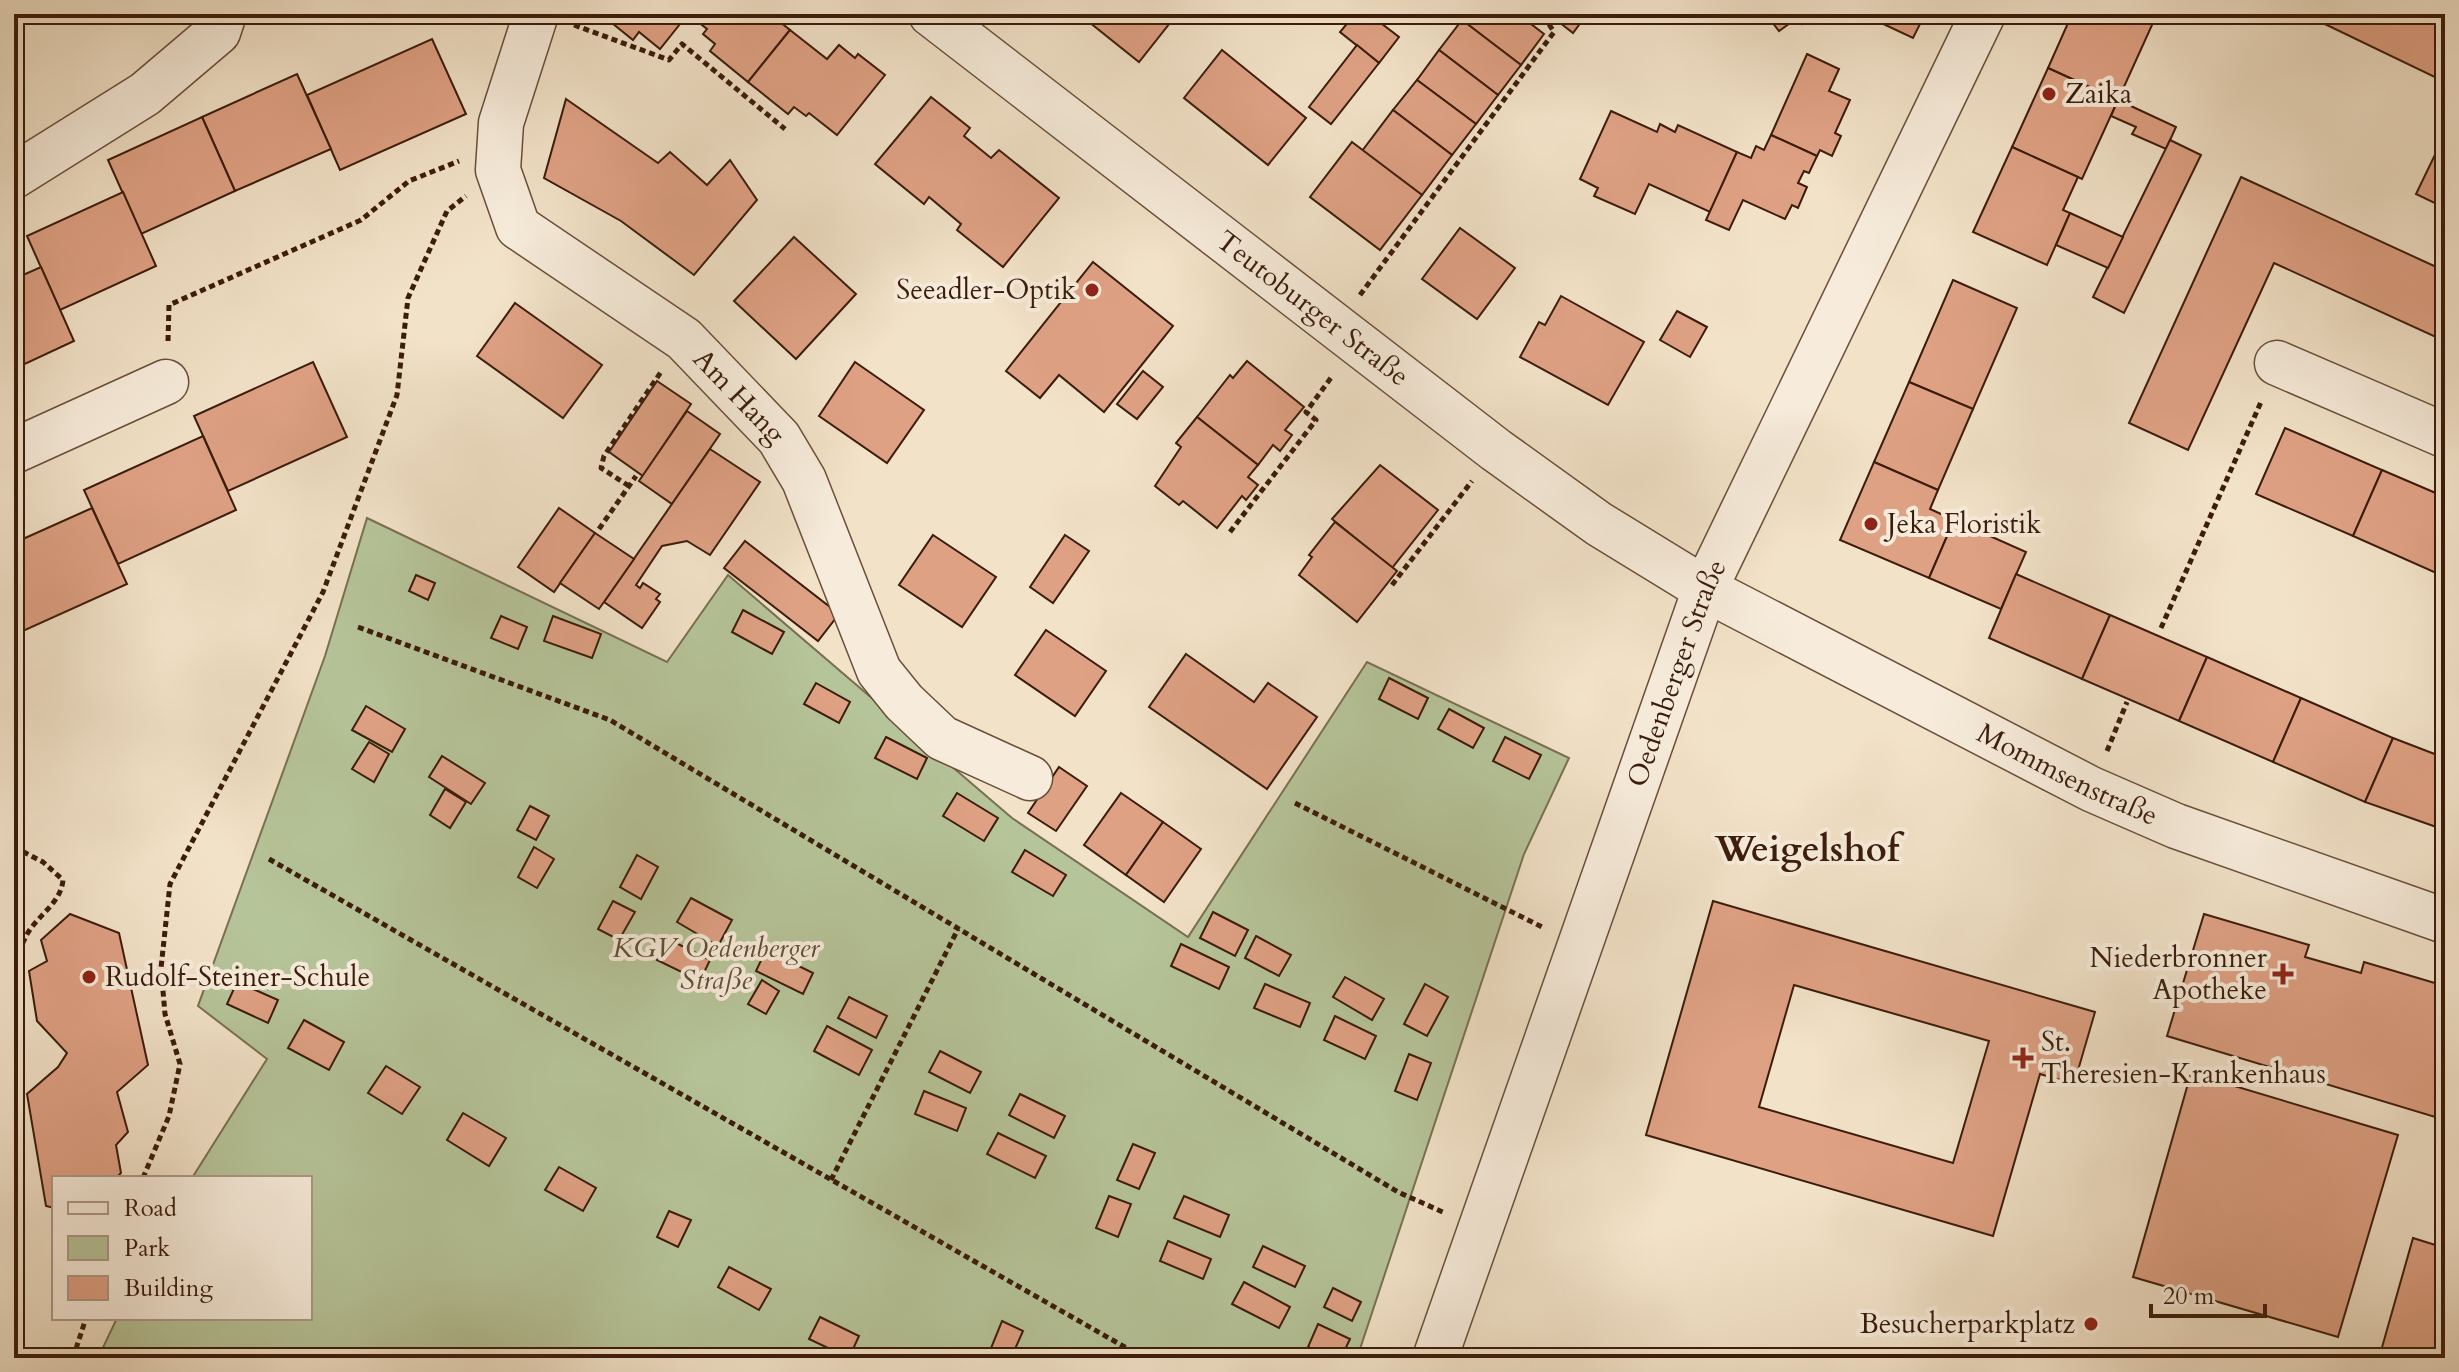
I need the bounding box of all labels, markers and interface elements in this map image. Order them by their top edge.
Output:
place label: Zaika [2065,75,2132,113]
marker: Zaika [2040,85,2058,103]
street label: Teutoburger Straße [1208,222,1417,395]
place label: Seeadler-Optik [896,271,1076,309]
marker: Seeadler-Optik [1083,281,1101,299]
street label: Am Hang [685,341,794,453]
place label: Jeka Floristik [1883,505,2041,543]
marker: Jeka Floristik [1862,515,1880,533]
street label: Oedenberger Straße [1618,553,1735,792]
street label: Mommsenstraße [1970,714,2164,835]
district label: Weigelshof [1714,825,1905,874]
park label: KGV Oedenberger Straße [613,929,820,999]
place label: Niederbronner Apotheke [2090,939,2268,1009]
place label: Rudolf-Steiner-Schule [105,958,370,996]
marker: Niederbronner Apotheke [2274,965,2292,983]
marker: Rudolf-Steiner-Schule [80,968,98,986]
place label: St. Theresien-Krankenhaus [2041,1023,2326,1093]
marker: St. Theresien-Krankenhaus [2012,1047,2034,1069]
legend [52,1176,312,1320]
text: Road [124,1192,177,1225]
text: Park [124,1232,170,1265]
scale bar [2151,1268,2265,1318]
text: Building [124,1272,214,1305]
text: 20 m [2163,1280,2215,1313]
place label: Besucherparkplatz [1860,1305,2075,1343]
marker: Besucherparkplatz [2082,1315,2100,1333]

